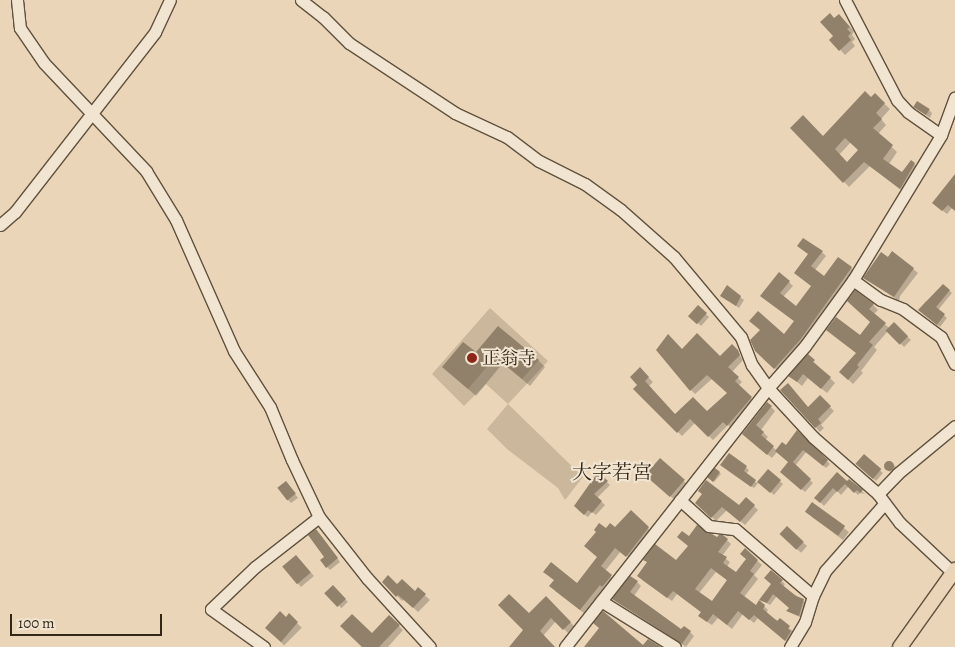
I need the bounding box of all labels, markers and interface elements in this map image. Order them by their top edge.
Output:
place label: 正翁寺 [482,347,536,369]
marker: 正翁寺 [466,352,478,364]
district label: 大字若宮 [572,460,652,484]
scale bar [12,604,165,636]
text: 100 m [18,613,55,633]

